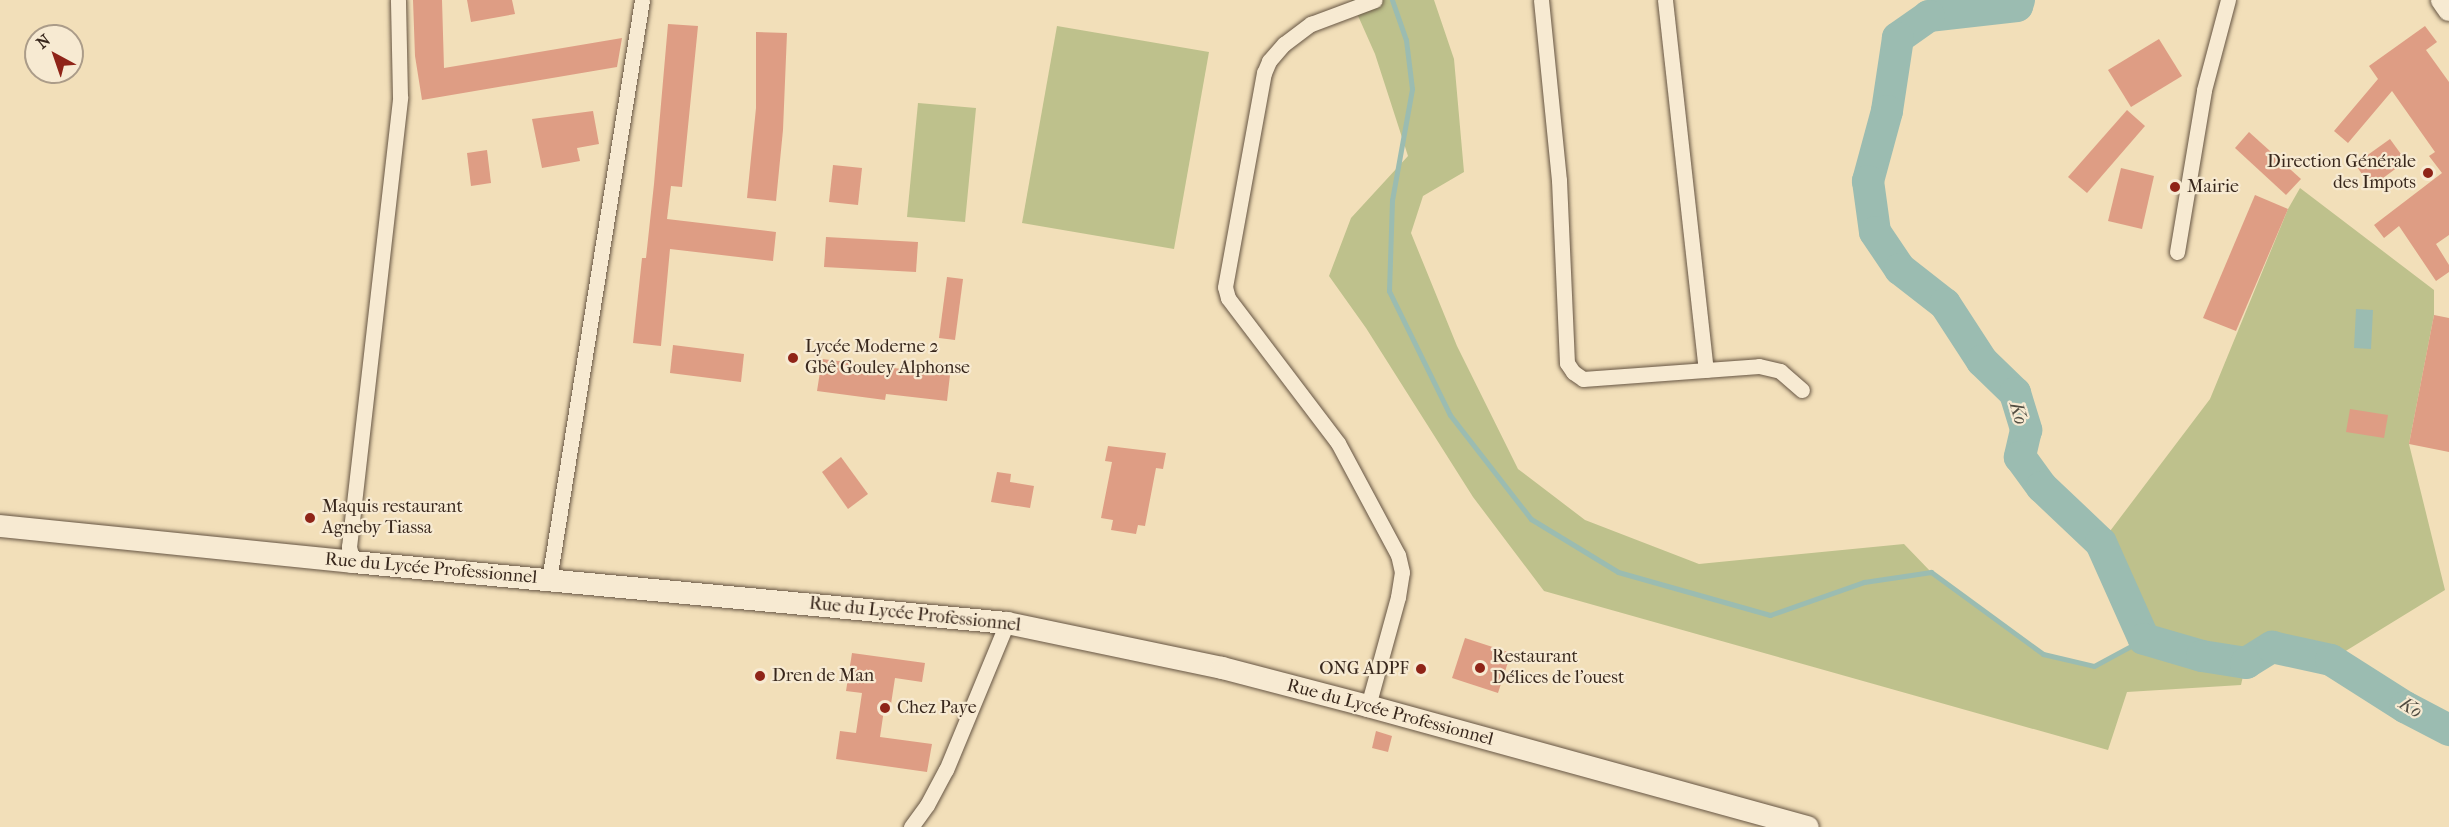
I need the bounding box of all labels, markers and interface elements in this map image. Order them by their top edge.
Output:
north arrow [24,24,84,84]
text: N [33,30,54,53]
place label: Direction Générale des Impots [2267,152,2416,195]
marker: Direction Générale des Impots [2421,166,2435,180]
place label: Mairie [2187,176,2239,198]
marker: Mairie [2168,180,2182,194]
place label: Lycée Moderne 2 Gbê Gouley Alphonse [805,337,970,380]
marker: Lycée Moderne 2 Gbê Gouley Alphonse [786,351,800,365]
water label: Ko [2004,399,2034,427]
place label: Maquis restaurant Agneby Tiassa [322,497,463,540]
marker: Maquis restaurant Agneby Tiassa [303,511,317,525]
street label: Rue du Lycée Professionnel [324,549,538,589]
street label: Rue du Lycée Professionnel [808,593,1022,637]
place label: Restaurant Délices de l'ouest [1492,647,1624,690]
place label: ONG ADPF [1319,658,1409,680]
marker: Restaurant Délices de l'ouest [1473,661,1487,675]
marker: ONG ADPF [1414,662,1428,676]
place label: Dren de Man [772,665,874,687]
marker: Dren de Man [753,669,767,683]
street label: Rue du Lycée Professionnel [1284,675,1496,751]
water label: Ko [2395,691,2427,723]
place label: Chez Paye [897,697,977,719]
marker: Chez Paye [878,701,892,715]

